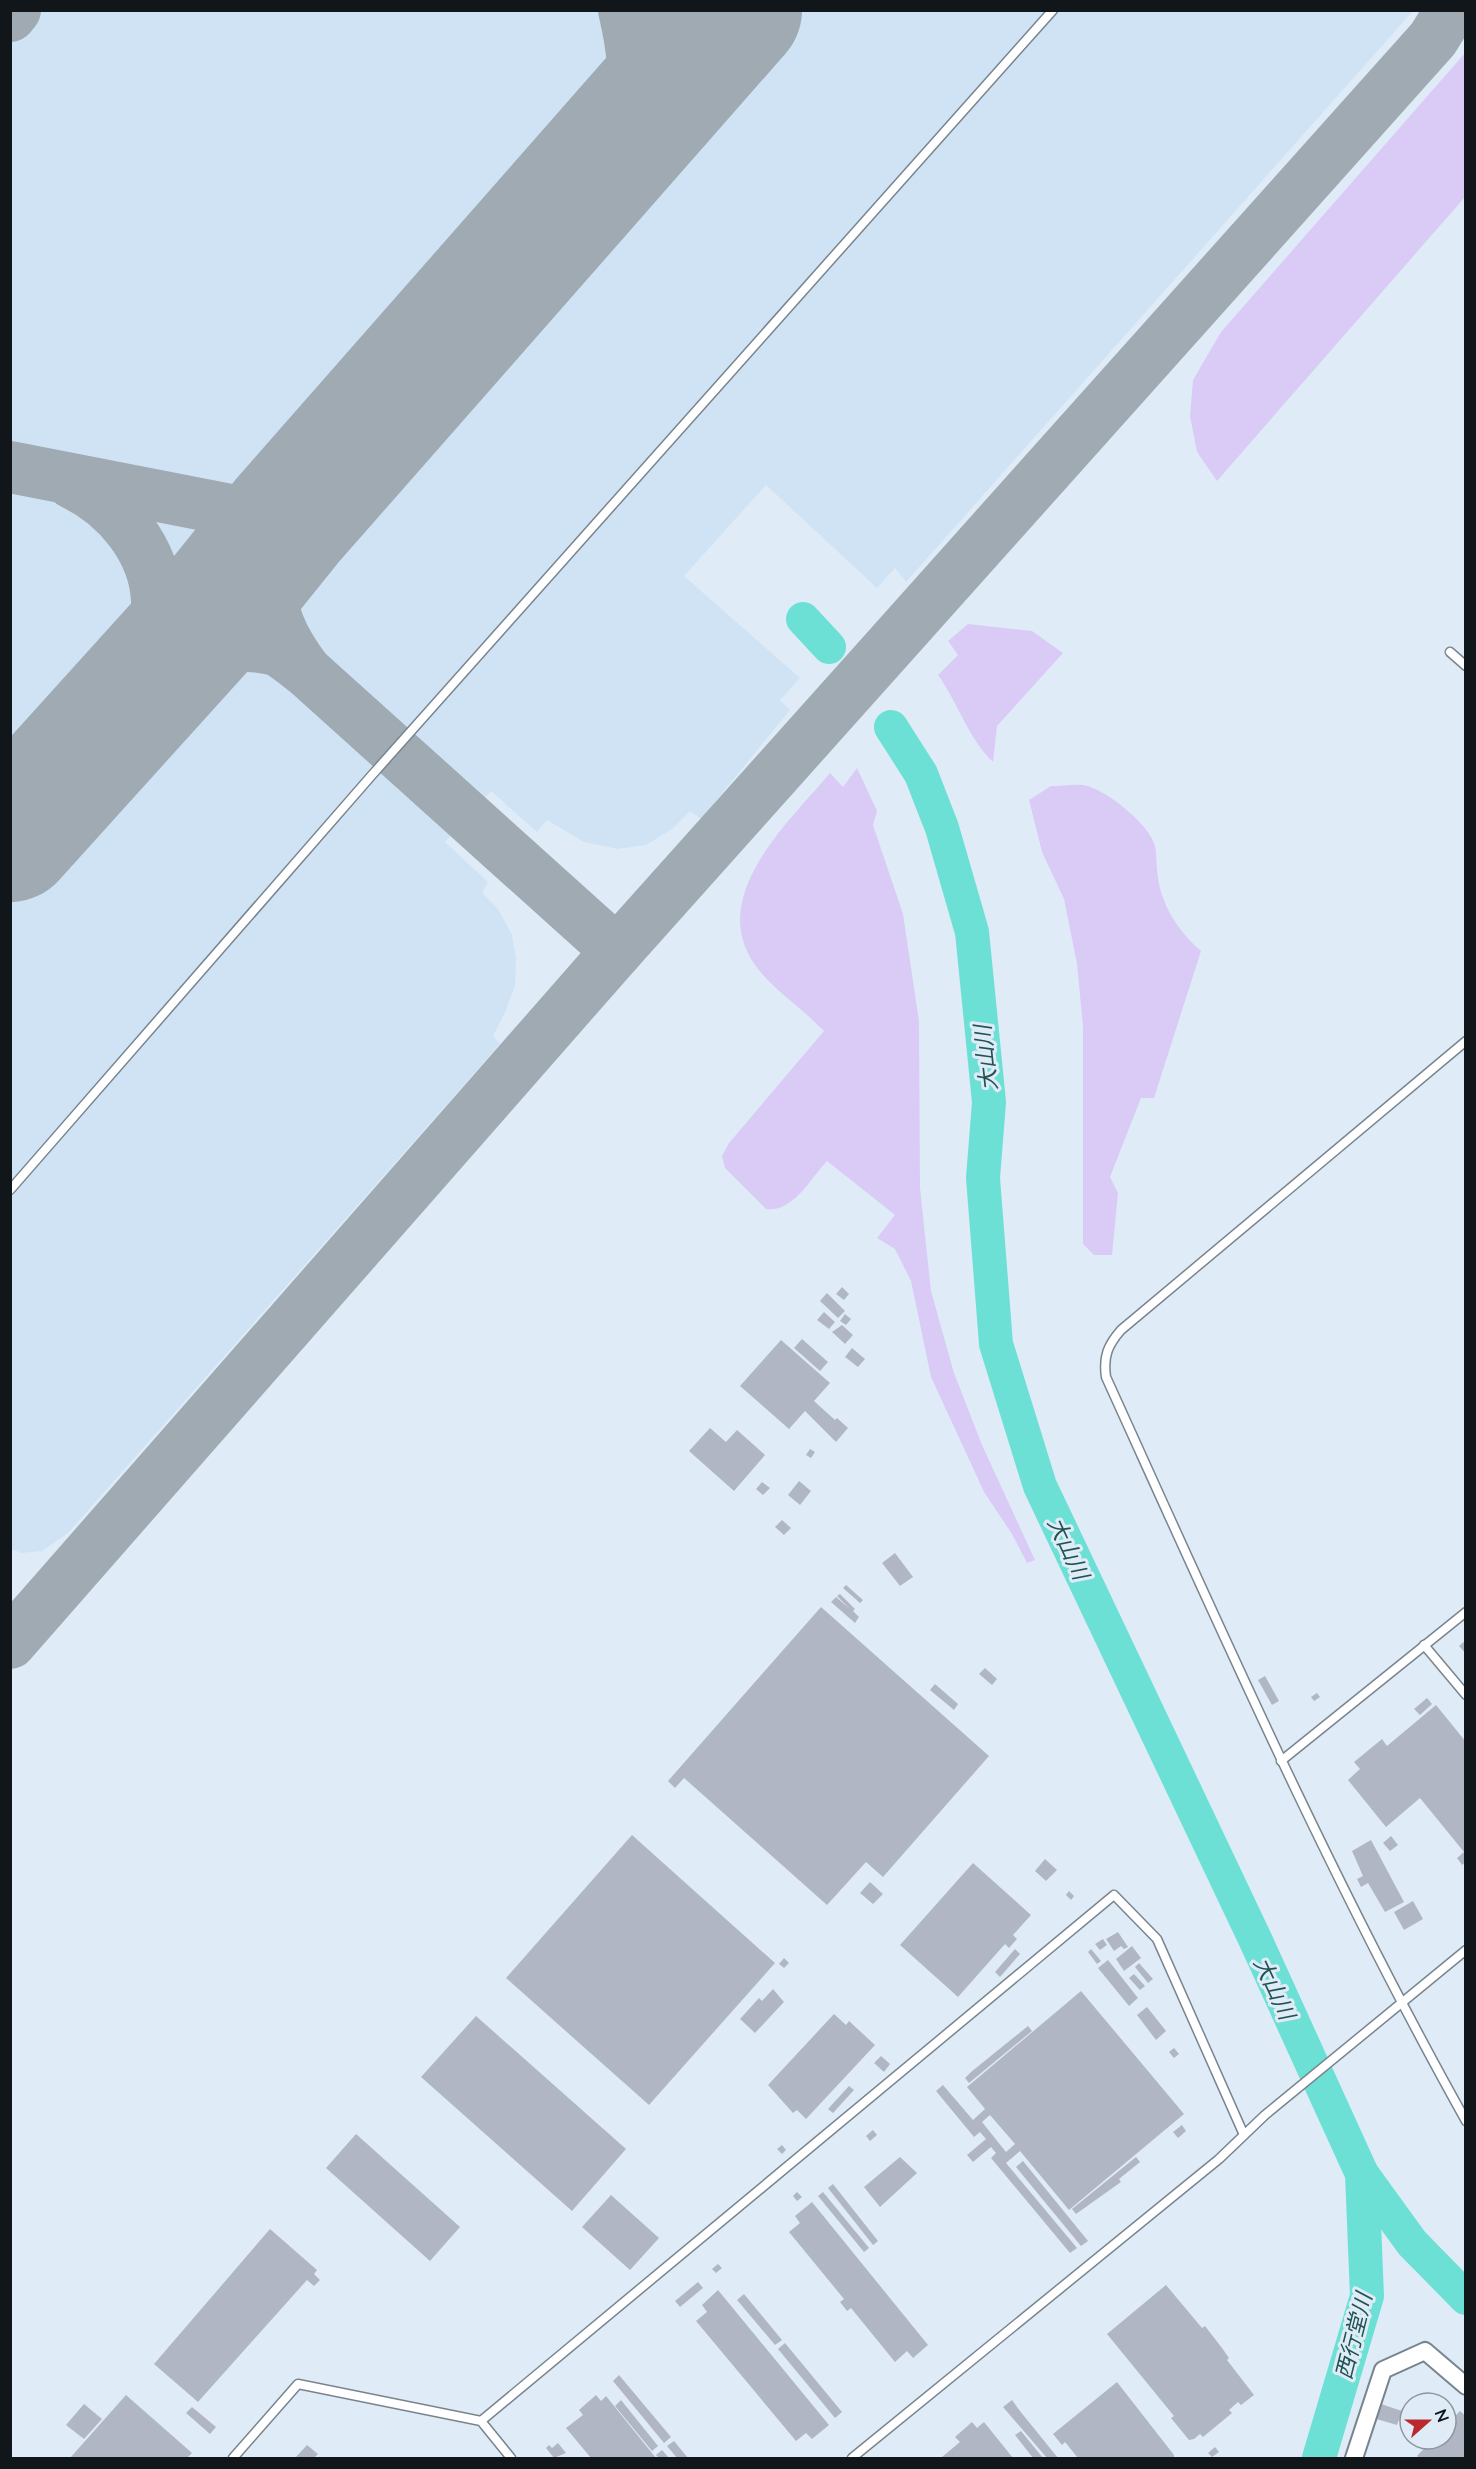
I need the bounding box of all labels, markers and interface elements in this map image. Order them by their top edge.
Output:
water label: 大山川 [968,1022,1002,1092]
water label: 大山川 [1043,1512,1096,1585]
water label: 大山川 [1249,1952,1302,2025]
water label: 西行堂川 [1329,2288,1377,2382]
north arrow [1398,2391,1458,2451]
text: N [1431,2406,1454,2425]

